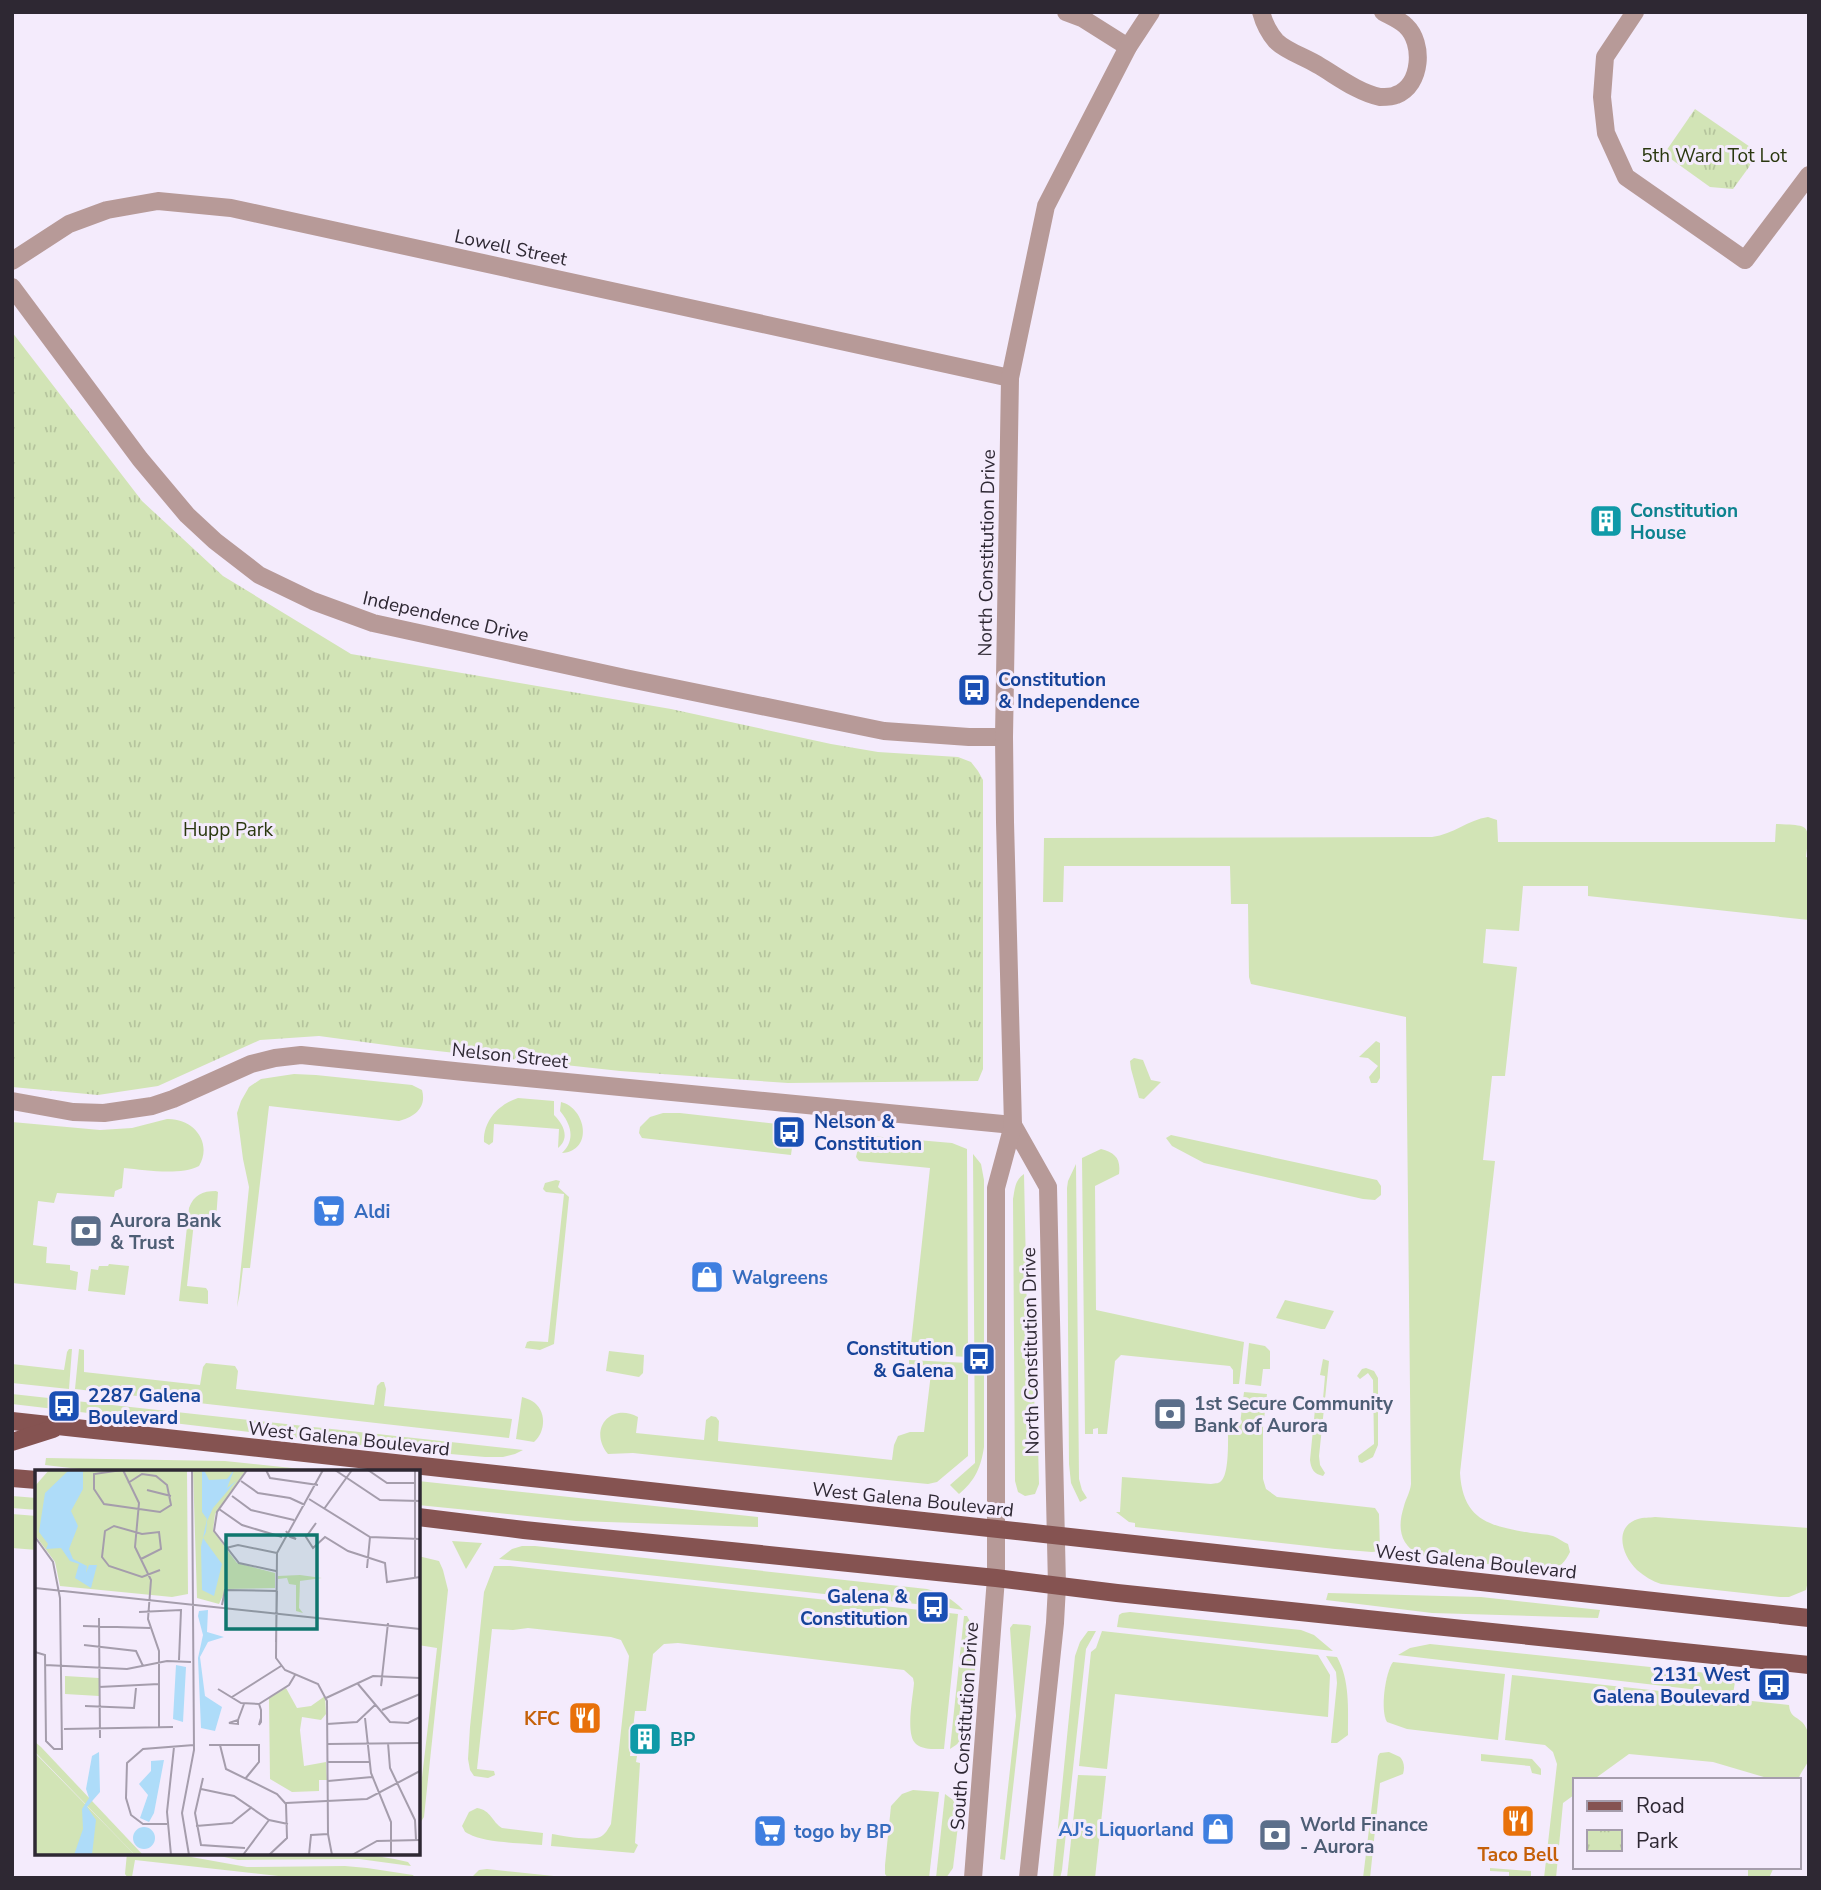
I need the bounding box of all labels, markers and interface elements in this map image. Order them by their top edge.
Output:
park label: 5th Ward Tot Lot [1641,143,1787,169]
street label: Lowell Street [452,223,570,273]
street label: North Constitution Drive [972,449,1002,657]
place label: Constitution House [1630,498,1738,546]
building icon: Constitution House [1587,502,1625,540]
street label: Independence Drive [360,585,531,649]
place label: Constitution & Independence [998,667,1140,715]
bus stop icon: Constitution & Independence [955,671,993,709]
park label: Hupp Park [183,817,274,843]
street label: Nelson Street [450,1037,570,1075]
place label: Nelson & Constitution [814,1109,922,1157]
bus stop icon: Nelson & Constitution [770,1113,808,1151]
supermarket icon: Aldi [310,1192,348,1230]
place label: Aldi [354,1199,390,1225]
place label: Aurora Bank & Trust [110,1208,222,1256]
bank icon: Aurora Bank & Trust [67,1212,105,1250]
street label: North Constitution Drive [1016,1247,1046,1455]
shop icon: Walgreens [688,1258,726,1296]
place label: Walgreens [732,1265,828,1291]
place label: Constitution & Galena [846,1336,954,1384]
bus stop icon: Constitution & Galena [960,1340,998,1378]
place label: 2287 Galena Boulevard [88,1383,201,1431]
bus stop icon: 2287 Galena Boulevard [45,1387,83,1425]
place label: 1st Secure Community Bank of Aurora [1194,1391,1394,1439]
bank icon: 1st Secure Community Bank of Aurora [1151,1395,1189,1433]
street label: West Galena Boulevard [247,1415,451,1463]
inset map [35,1470,420,1855]
street label: West Galena Boulevard [811,1476,1015,1524]
street label: West Galena Boulevard [1374,1538,1578,1586]
place label: Galena & Constitution [800,1584,909,1632]
bus stop icon: Galena & Constitution [914,1588,952,1626]
street label: South Constitution Drive [945,1621,985,1831]
place label: 2131 West Galena Boulevard [1593,1662,1751,1710]
bus stop icon: 2131 West Galena Boulevard [1755,1666,1793,1704]
restaurant icon: KFC [566,1699,604,1737]
place label: KFC [524,1706,560,1732]
building icon: BP [626,1720,664,1758]
place label: BP [670,1727,695,1753]
legend [1573,1778,1800,1869]
text: Road [1636,1792,1685,1820]
restaurant icon: Taco Bell [1499,1802,1537,1840]
shop icon: AJ's Liquorland [1199,1810,1237,1848]
supermarket icon: togo by BP [751,1812,789,1850]
place label: World Finance - Aurora [1300,1812,1428,1860]
bank icon: World Finance - Aurora [1256,1816,1294,1854]
place label: AJ's Liquorland [1058,1817,1194,1843]
place label: togo by BP [794,1819,892,1845]
text: Park [1636,1827,1678,1855]
place label: Taco Bell [1477,1842,1559,1868]

